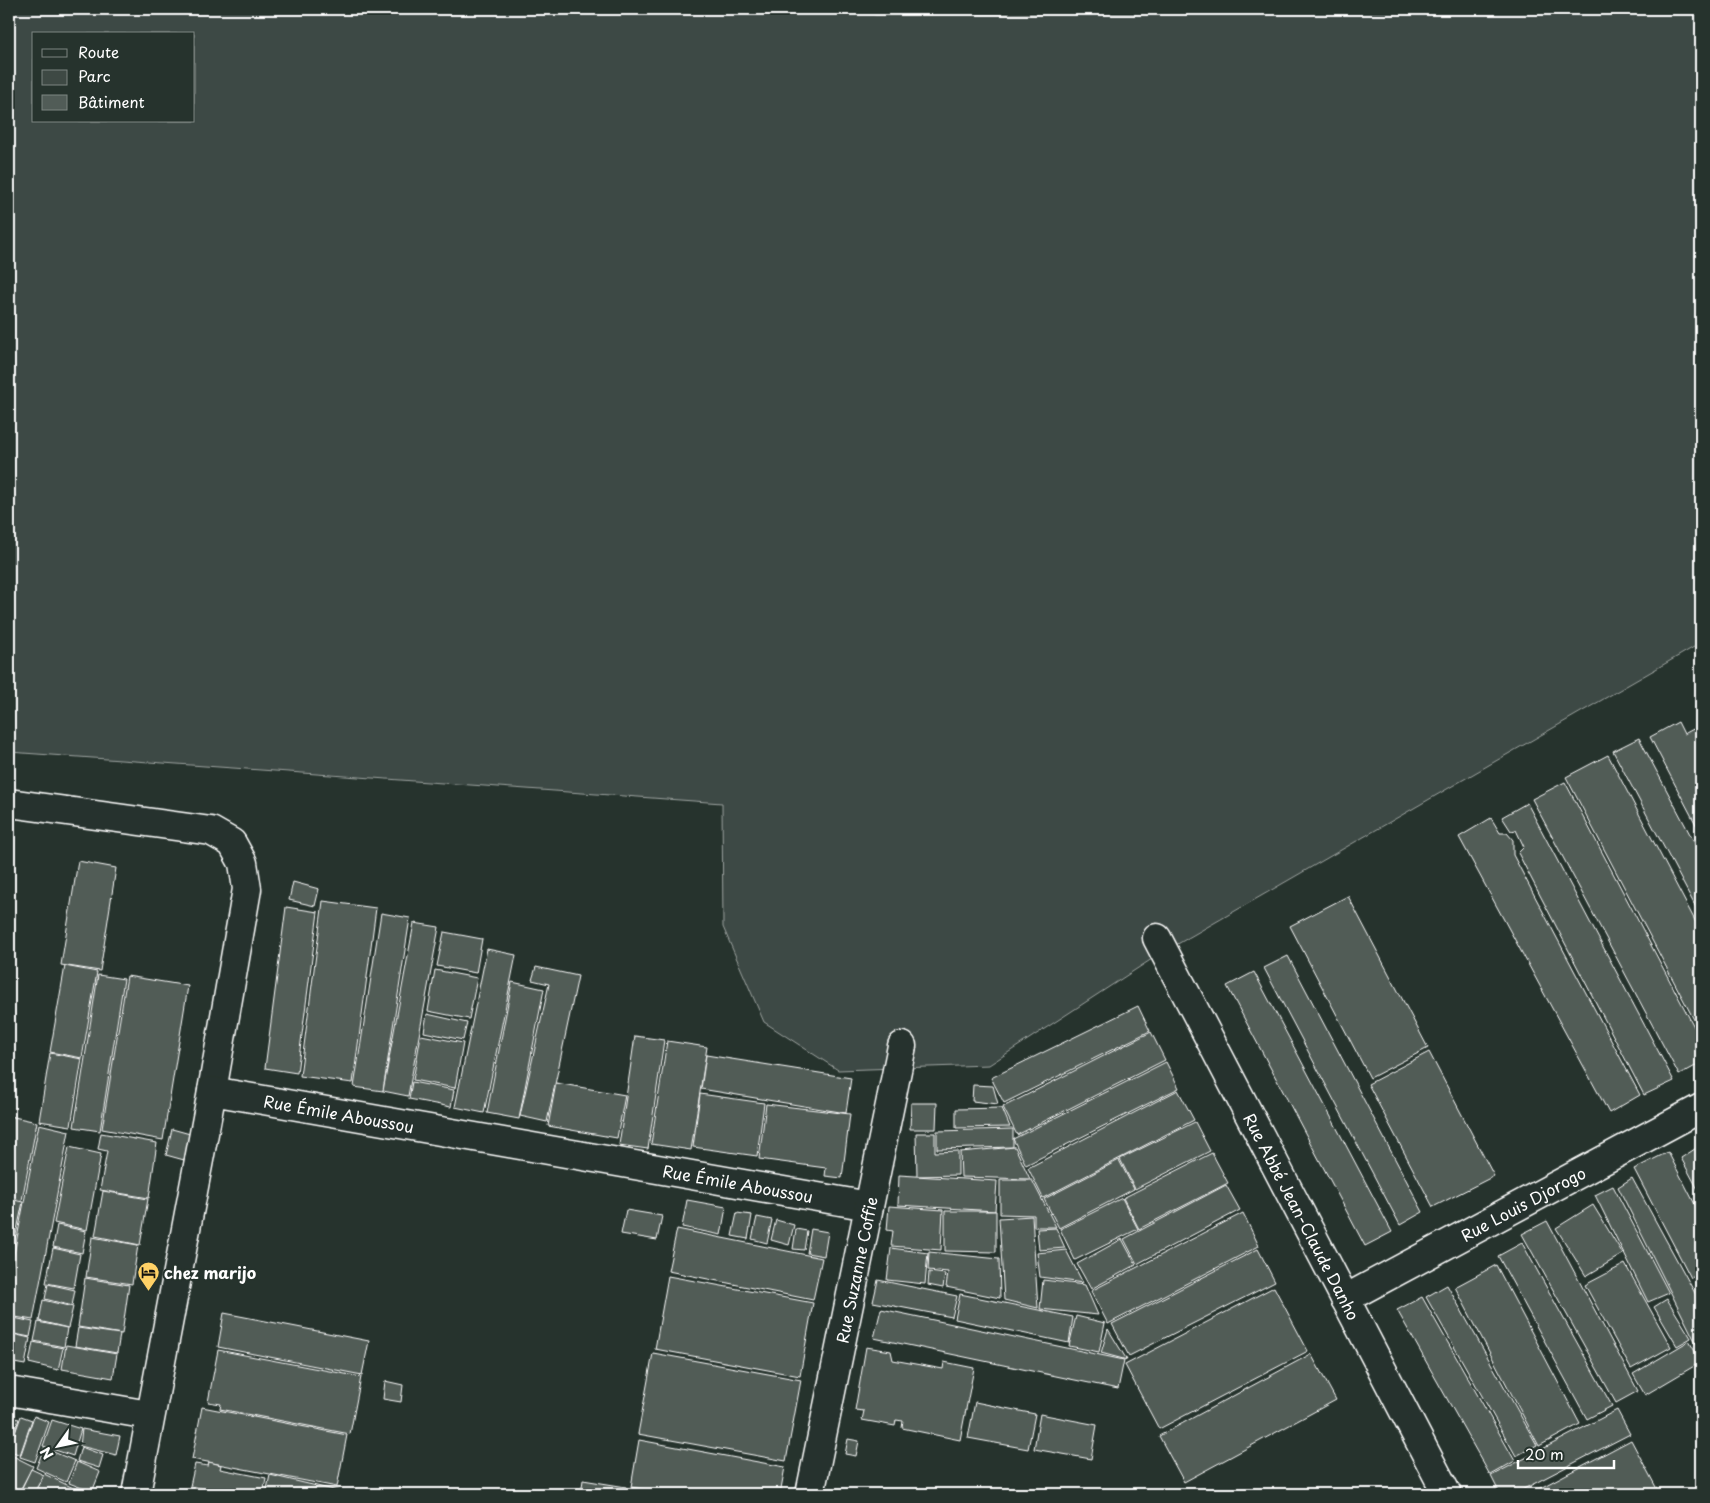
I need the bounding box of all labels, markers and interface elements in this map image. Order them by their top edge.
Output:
legend [32,32,195,122]
text: Route [78,40,119,63]
text: Parc [78,64,111,87]
text: Bâtiment [78,90,145,113]
street label: Rue Émile Aboussou [262,1088,416,1138]
street label: Rue Abbé Jean-Claude Danho [1238,1109,1366,1324]
street label: Rue Émile Aboussou [661,1158,815,1208]
street label: Rue Louis Djorogo [1456,1160,1590,1247]
street label: Rue Suzanne Coffie [829,1194,883,1345]
hotel icon: chez marijo [136,1260,160,1291]
place label: chez marijo [164,1260,256,1284]
north arrow [32,1420,82,1470]
scale bar [1518,1438,1614,1470]
text: 20 m [1525,1442,1564,1465]
text: N [35,1443,59,1464]

